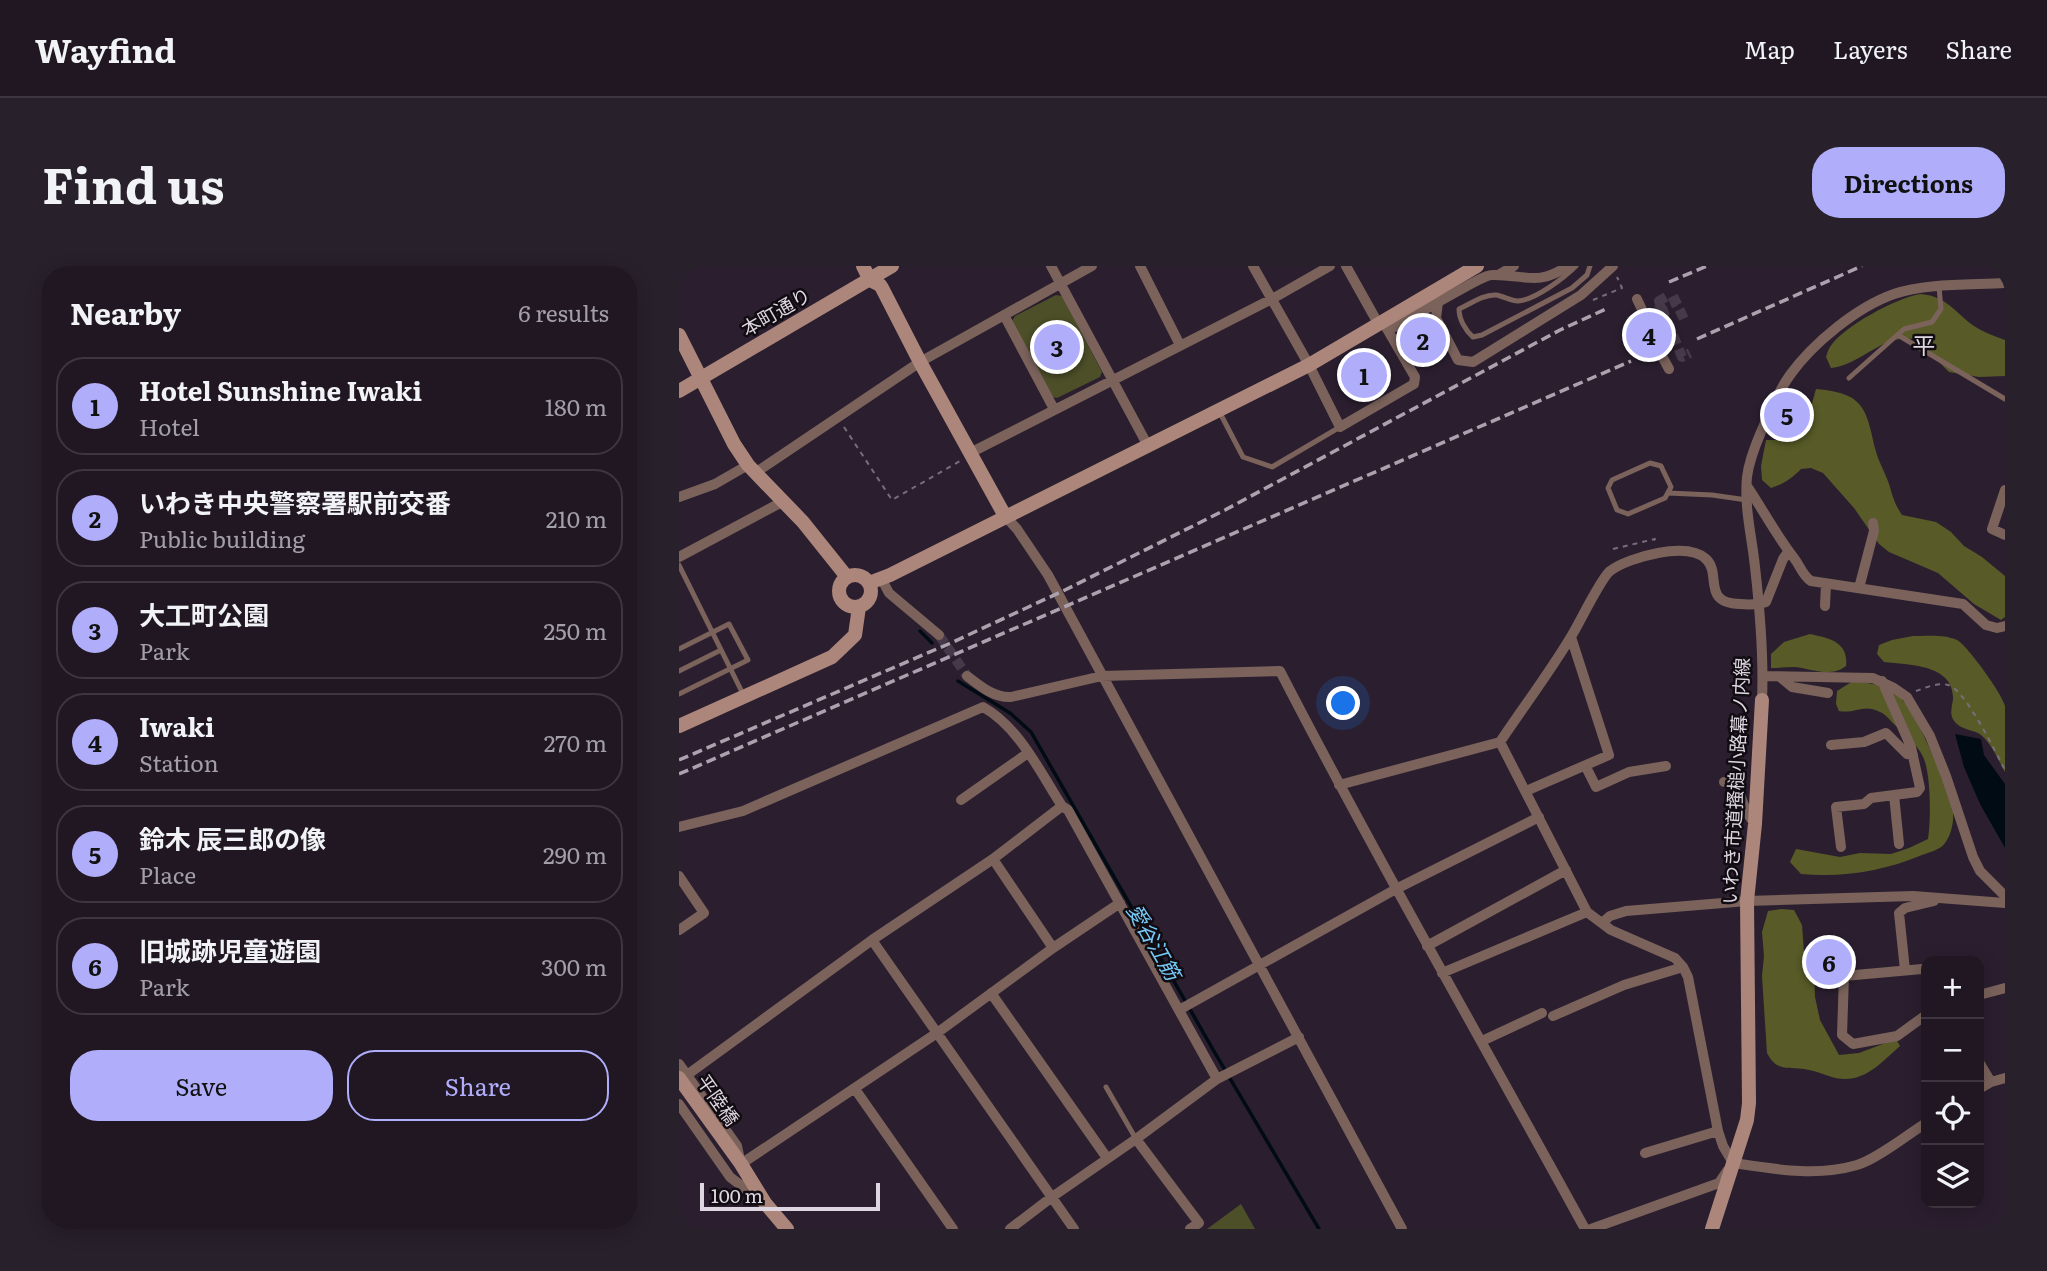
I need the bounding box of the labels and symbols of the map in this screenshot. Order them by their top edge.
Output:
street label: 本町通り [736,280,815,342]
pin: 4 [1626,309,1672,361]
pin: 2 [1400,314,1446,366]
pin: 3 [1034,321,1080,373]
district label: 平 [1913,327,1936,361]
pin: 1 [1341,349,1387,401]
pin: 5 [1764,389,1810,441]
street label: いわき市道搔槌小路幕ノ内線 [1715,657,1755,905]
your location [1326,686,1360,720]
water label: 愛谷江筋 [1121,897,1191,987]
pin: 6 [1806,936,1852,988]
street label: 平陸橋 [691,1068,747,1131]
scale bar [700,1180,880,1212]

